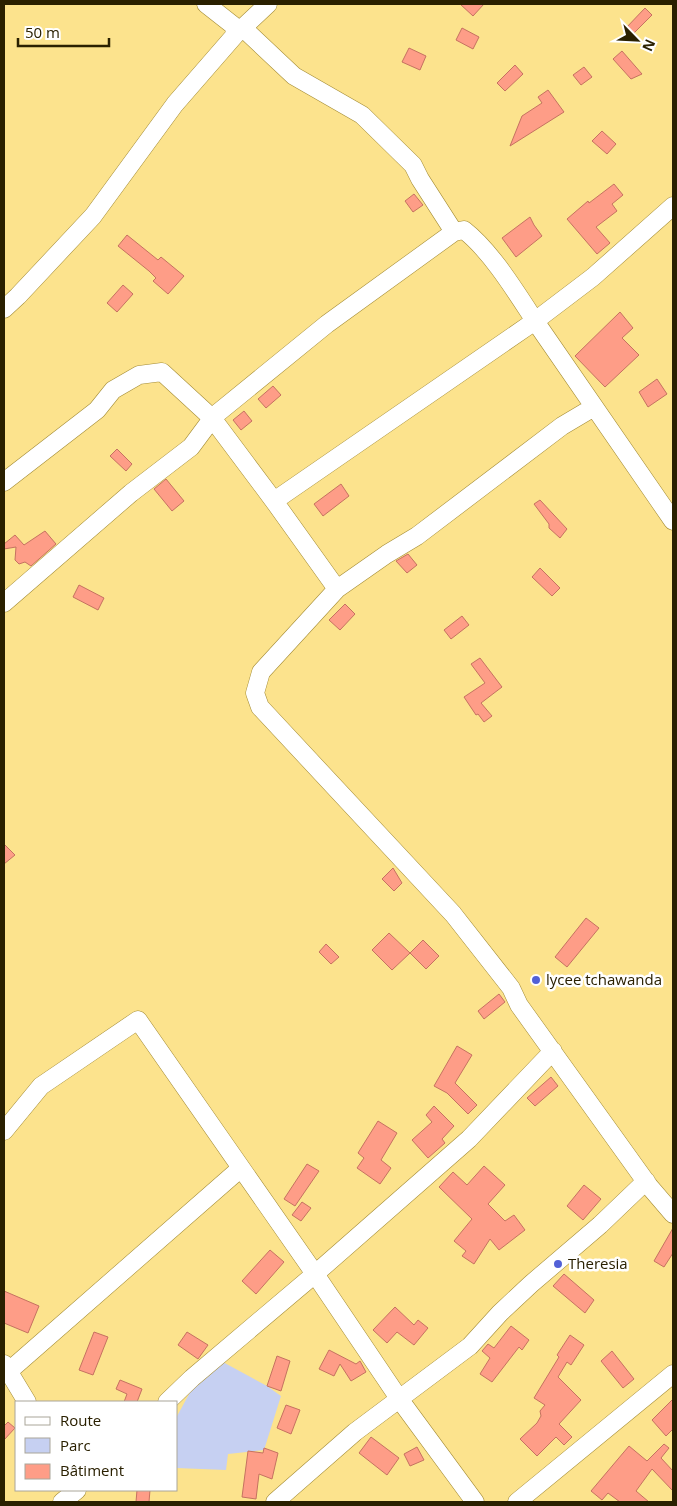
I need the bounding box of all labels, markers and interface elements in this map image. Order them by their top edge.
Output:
scale bar [18,15,109,47]
north arrow [612,15,662,65]
text: 50 m [25,22,60,42]
text: N [638,36,660,55]
place label: lycee tchawanda [546,969,662,989]
marker: lycee tchawanda [530,974,542,986]
place label: Theresia [568,1253,628,1273]
marker: Theresia [552,1258,564,1270]
legend [15,1401,178,1491]
text: Route [60,1410,101,1430]
text: Parc [60,1435,91,1455]
text: Bâtiment [60,1460,124,1480]

